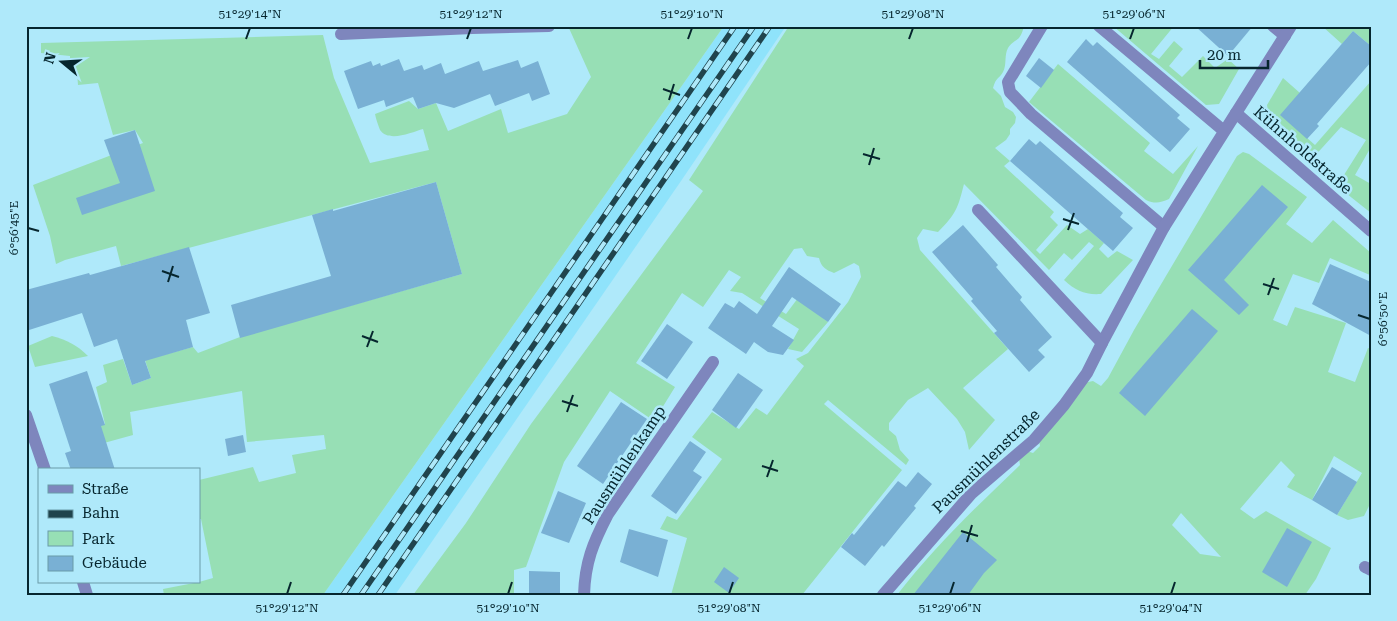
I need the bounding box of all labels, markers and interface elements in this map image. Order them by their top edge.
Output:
text: 51°29'14"N [218,7,282,21]
text: 51°29'12"N [439,7,503,21]
text: 51°29'10"N [660,7,724,21]
text: 51°29'08"N [881,7,945,21]
text: 51°29'06"N [1102,7,1166,21]
north arrow [38,38,88,88]
scale bar [1200,38,1267,70]
text: 20 m [1207,46,1242,64]
text: N [40,50,59,66]
street label: Kühnholdstraße [1250,102,1356,198]
text: 6°56'45"E [7,201,21,255]
text: 6°56'50"E [1376,292,1390,346]
street label: Pausmühlenkamp [579,402,669,528]
street label: Pausmühlenstraße [928,405,1044,517]
legend [38,468,200,584]
text: Straße [82,480,129,498]
text: Bahn [82,504,120,522]
text: Park [82,530,116,548]
text: Gebäude [82,554,147,572]
text: 51°29'12"N [255,601,319,615]
text: 51°29'10"N [476,601,540,615]
text: 51°29'08"N [697,601,761,615]
text: 51°29'06"N [918,601,982,615]
text: 51°29'04"N [1139,601,1203,615]

